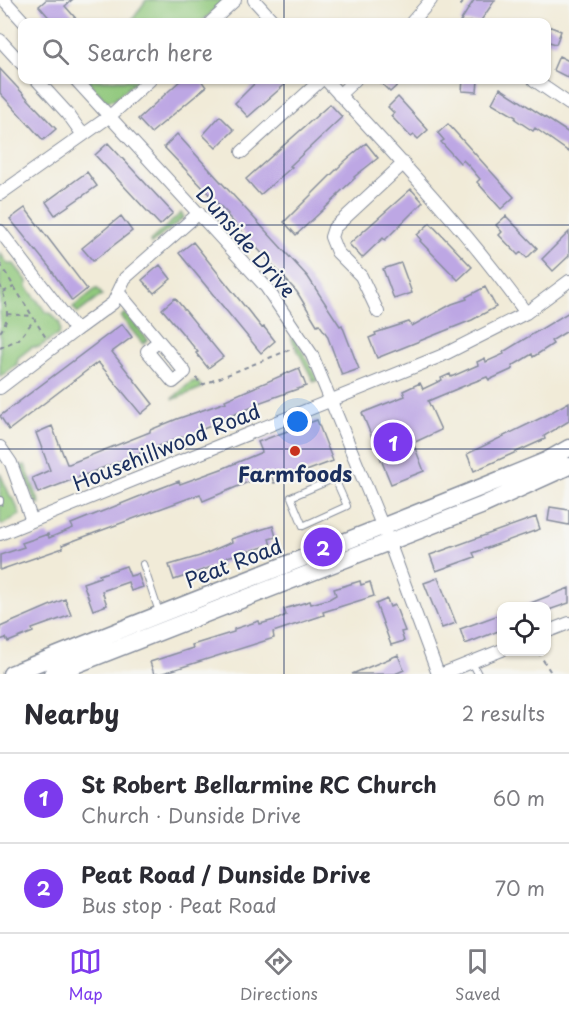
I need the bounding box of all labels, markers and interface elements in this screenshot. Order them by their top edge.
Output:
search box [18,18,551,84]
icon: search [39,35,72,68]
text: Search here [87,35,213,68]
street label: Dunside Drive [189,178,305,304]
street label: Househillwood Road [67,394,265,498]
your location [283,407,312,436]
pin: 1 [374,420,412,464]
marker: Farmfoods [288,444,302,458]
place label: Farmfoods [238,457,352,489]
pin: 2 [304,524,342,570]
street label: Peat Road [179,529,287,595]
map controls [497,602,551,656]
button: locate [497,602,551,656]
text: Nearby [24,694,119,733]
text: 2 results [462,698,545,728]
text: St Robert Bellarmine RC Church [81,767,437,800]
text: 1 [39,783,48,813]
text: 60 m [493,783,545,813]
text: Church · Dunside Drive [81,800,301,830]
text: Peat Road / Dunside Drive [81,857,371,890]
text: 2 [36,873,51,903]
text: 70 m [495,873,545,903]
text: Bus stop · Peat Road [81,890,277,920]
tab: Map [69,945,103,1005]
tab: Directions [240,945,318,1005]
tab: Saved [455,945,500,1005]

